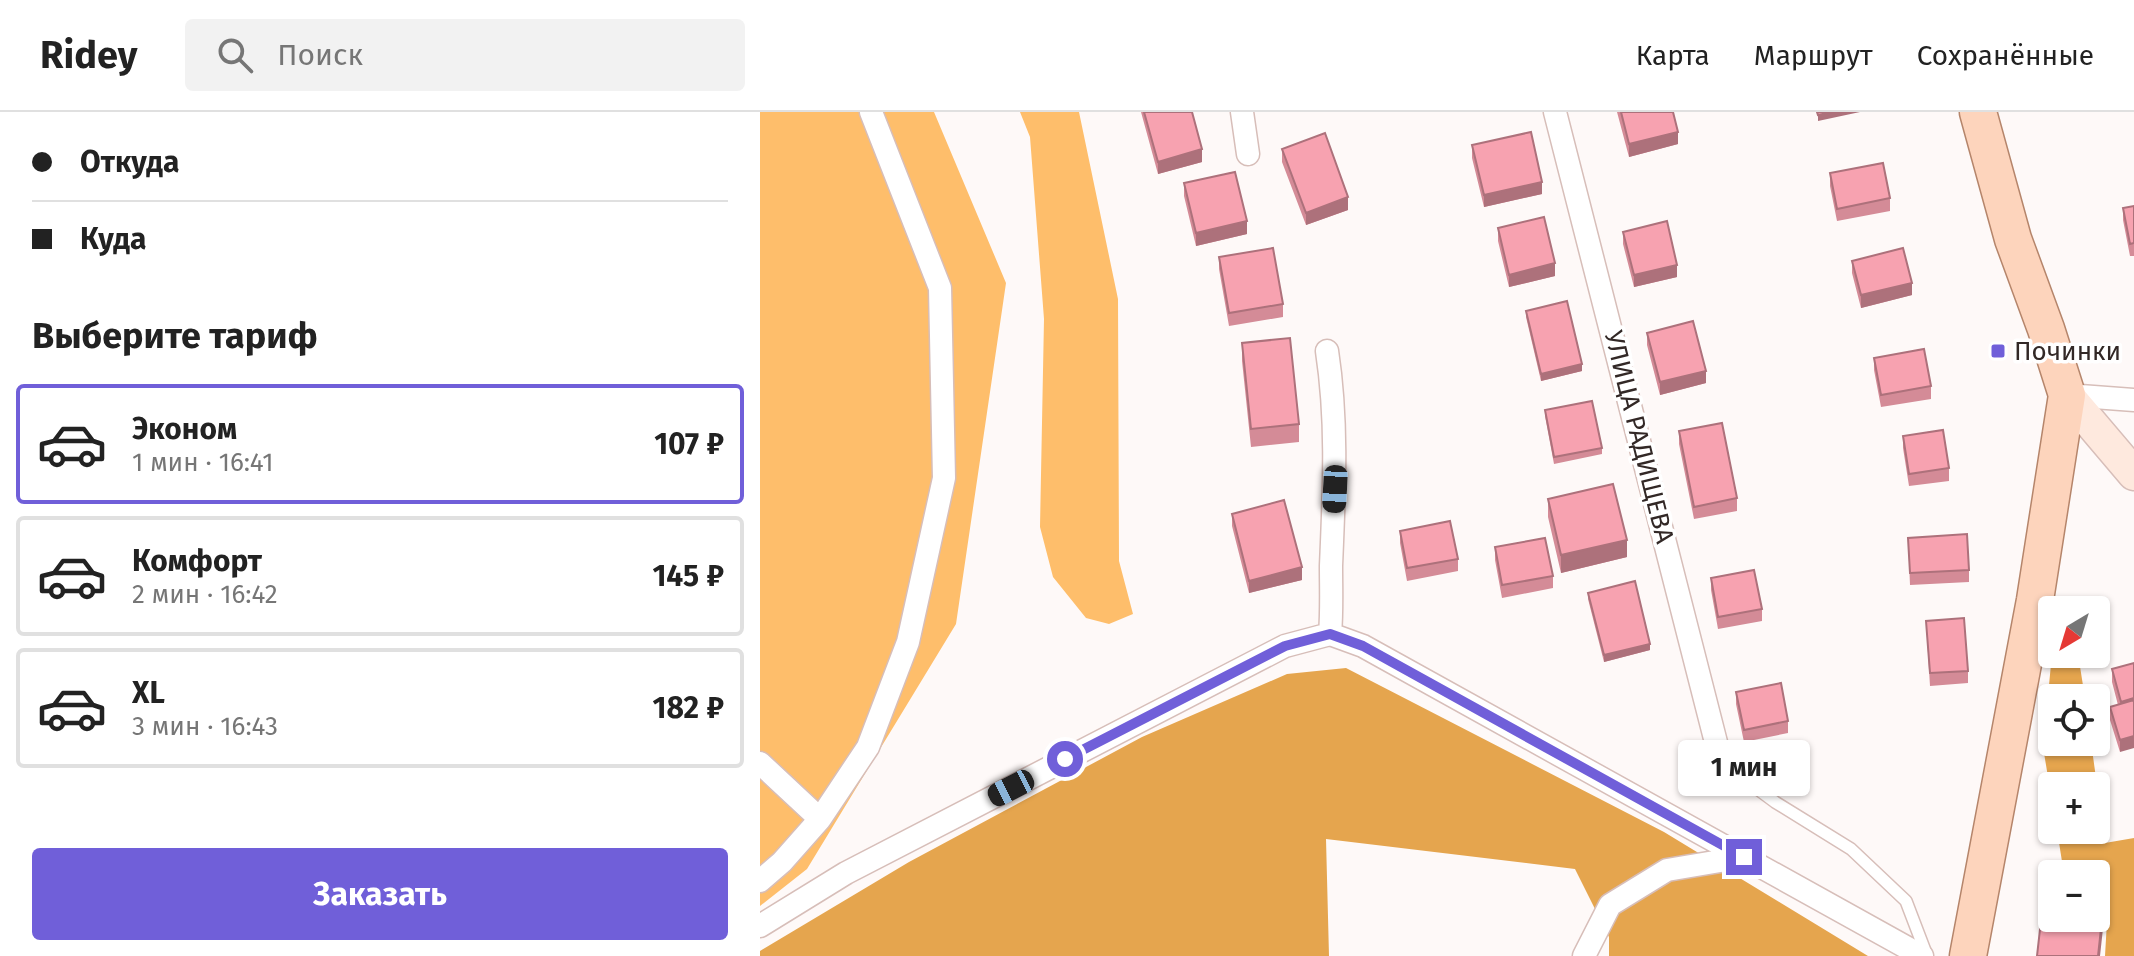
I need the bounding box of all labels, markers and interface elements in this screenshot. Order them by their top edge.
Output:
search box [185,19,745,91]
text: Ridey [40,32,137,78]
icon: search [213,33,257,77]
text: Поиск [277,37,363,73]
text: Карта [1636,39,1710,72]
text: Маршрут [1754,39,1873,72]
text: Сохранённые [1917,39,2094,72]
text: Откуда [80,144,179,180]
text: Куда [80,221,146,257]
text: Выберите тариф [32,314,318,358]
street label: УЛИЦА РАДИЩЕВА [1598,327,1680,547]
place label: Починки [2014,336,2121,367]
marker: Починки [1989,342,2007,360]
icon: car [36,408,108,480]
text: Эконом [132,411,237,447]
text: 107 ₽ [654,426,724,462]
text: 1 мин · 16:41 [132,447,273,478]
car [1322,464,1348,514]
icon: car [36,540,108,612]
text: Комфорт [132,543,262,579]
text: 145 ₽ [652,558,724,594]
text: 2 мин · 16:42 [132,579,278,610]
north arrow [2038,596,2110,668]
map controls [2038,596,2110,932]
icon: car [36,672,108,744]
text: XL [132,675,165,711]
button: locate [2038,684,2110,756]
text: 182 ₽ [652,690,724,726]
text: 3 мин · 16:43 [132,711,278,742]
route start [1047,741,1083,777]
callout: 1 мин [1678,741,1810,797]
text: 1 мин [1711,752,1777,783]
car [984,766,1038,810]
button: + [2038,772,2110,844]
route end [1726,839,1762,875]
button: Заказать [32,848,728,940]
button: − [2038,860,2110,932]

